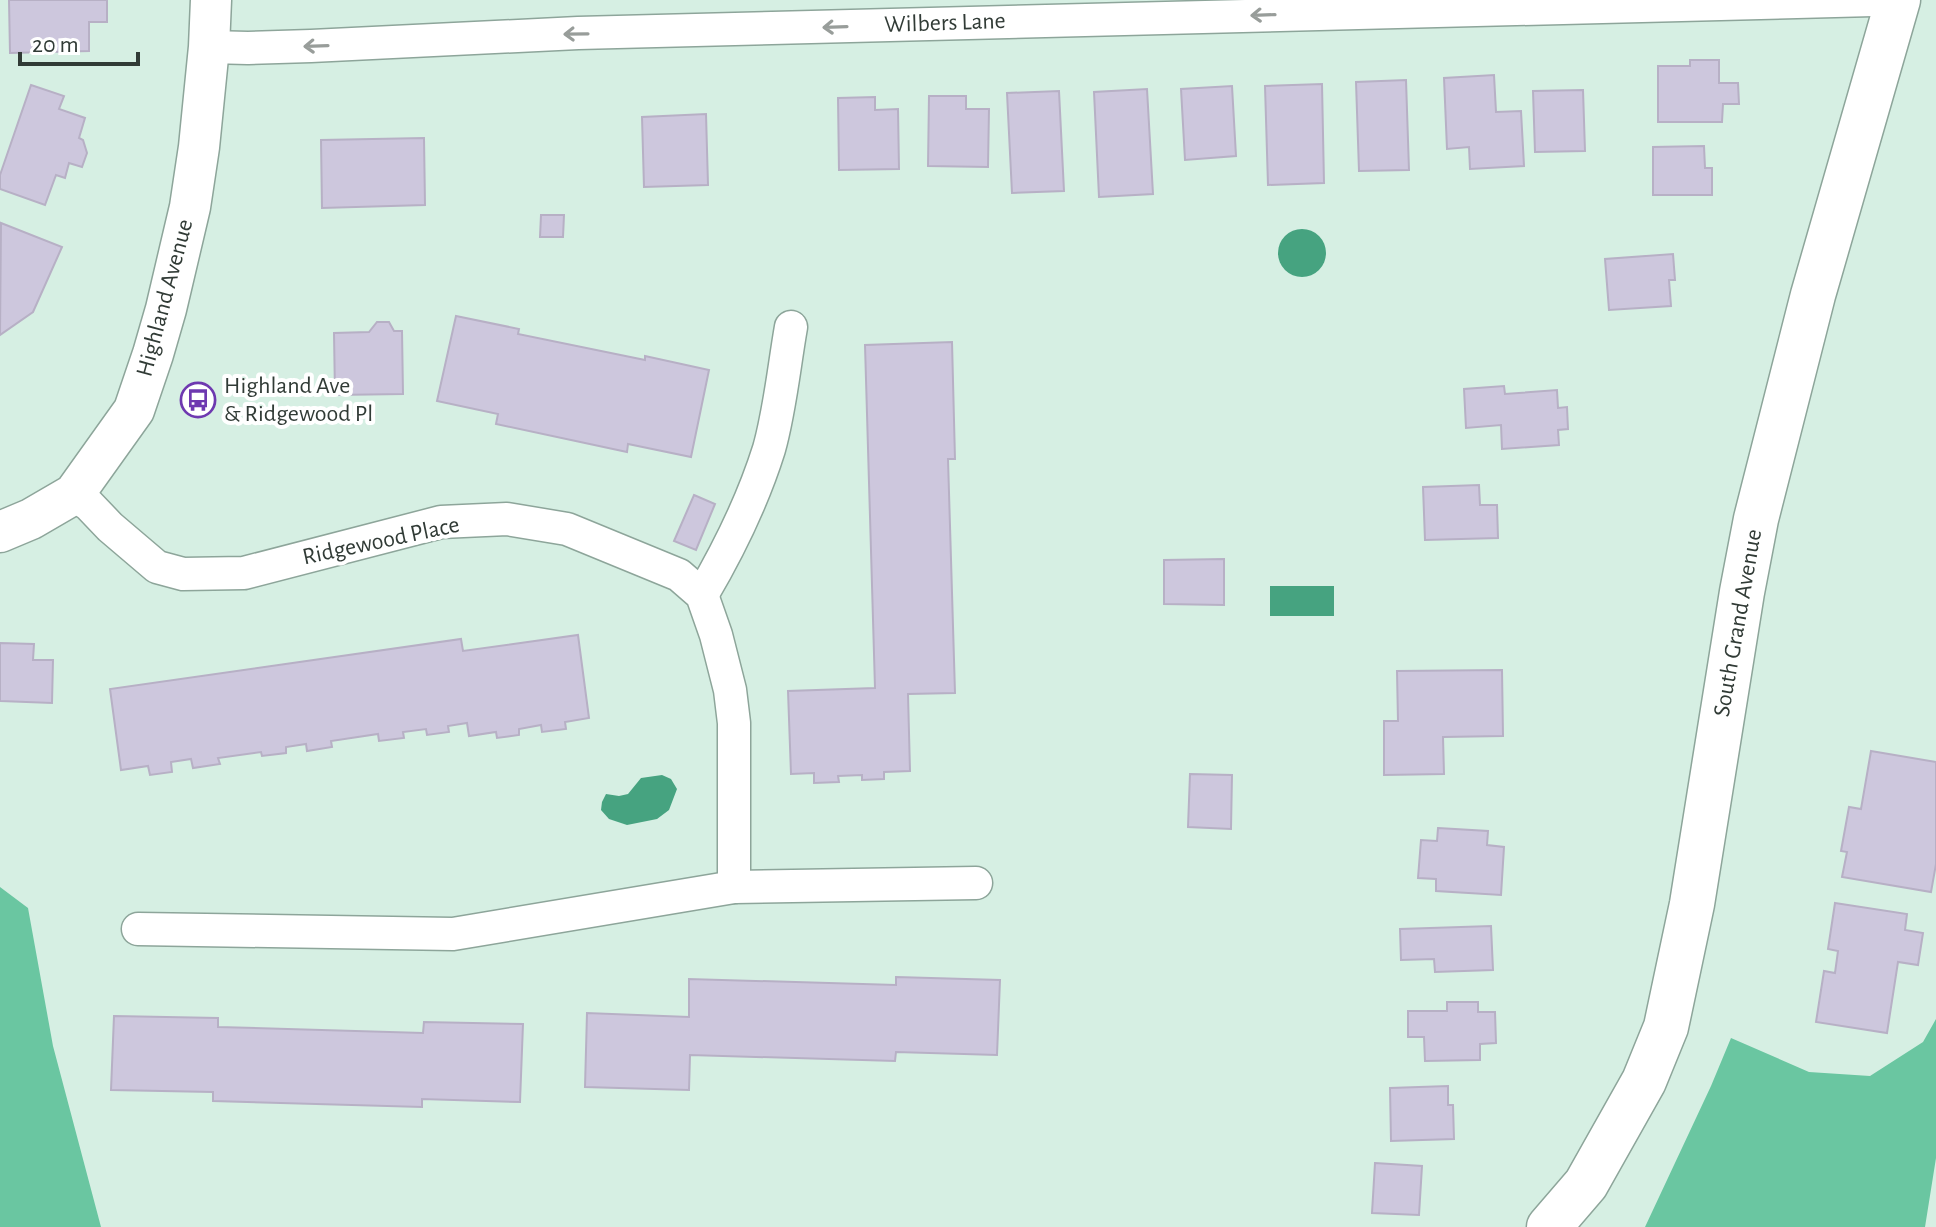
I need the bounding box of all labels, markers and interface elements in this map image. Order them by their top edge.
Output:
one-way arrow [1250,7,1277,22]
street label: Wilbers Lane [884,9,1006,37]
scale bar [20,16,138,66]
one-way arrow [822,19,849,34]
one-way arrow [563,26,590,41]
text: 20 m [32,33,79,57]
one-way arrow [303,38,330,53]
street label: Highland Avenue [132,217,198,379]
place label: Highland Ave & Ridgewood Pl [224,374,373,426]
bus stop icon: Highland Ave & Ridgewood Pl [179,381,217,419]
street label: Ridgewood Place [300,513,462,569]
street label: South Grand Avenue [1710,527,1766,719]

